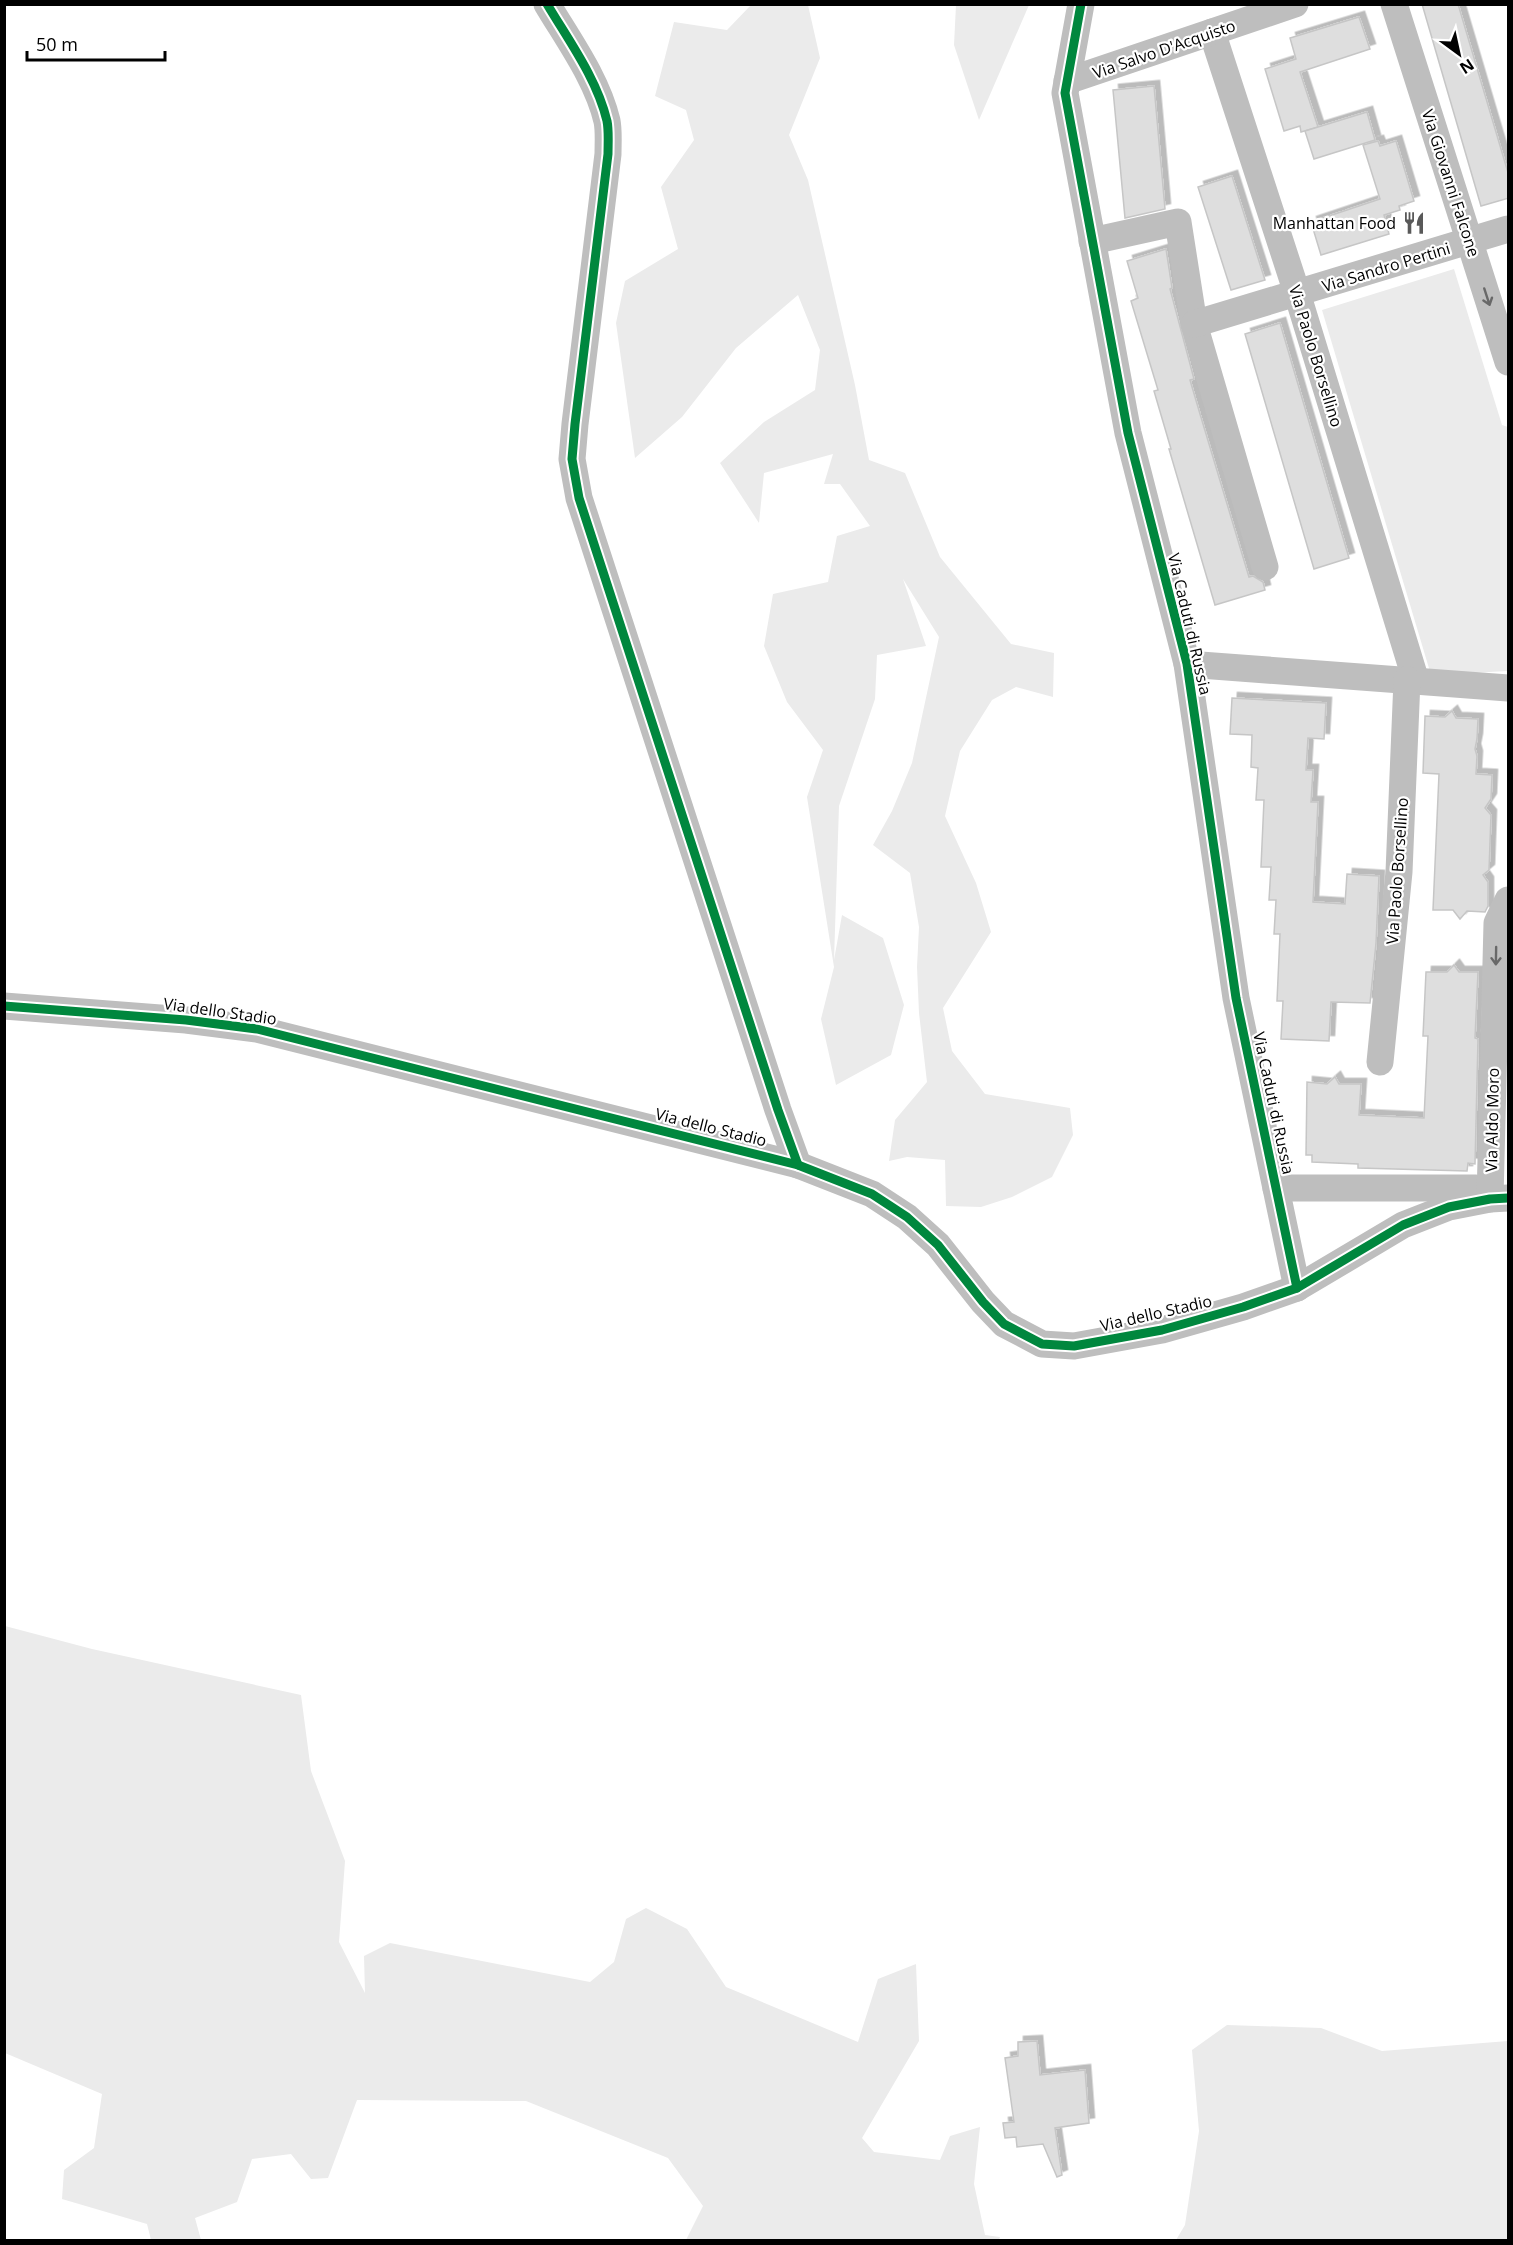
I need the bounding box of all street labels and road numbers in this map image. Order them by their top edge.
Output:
street label: Via Salvo D'Acquisto [1090,14,1238,84]
street label: Via Giovanni Falcone [1417,106,1485,260]
street label: Via Sandro Pertini [1319,237,1453,297]
street label: Via Paolo Borsellino [1284,282,1348,430]
street label: Via Caduti di Russia [1163,551,1217,697]
street label: Via Paolo Borsellino [1381,797,1413,945]
street label: Via dello Stadio [162,992,278,1030]
street label: Via Caduti di Russia [1248,1030,1300,1176]
street label: Via Aldo Moro [1480,1068,1504,1172]
street label: Via dello Stadio [653,1103,769,1151]
street label: Via dello Stadio [1098,1289,1214,1337]

